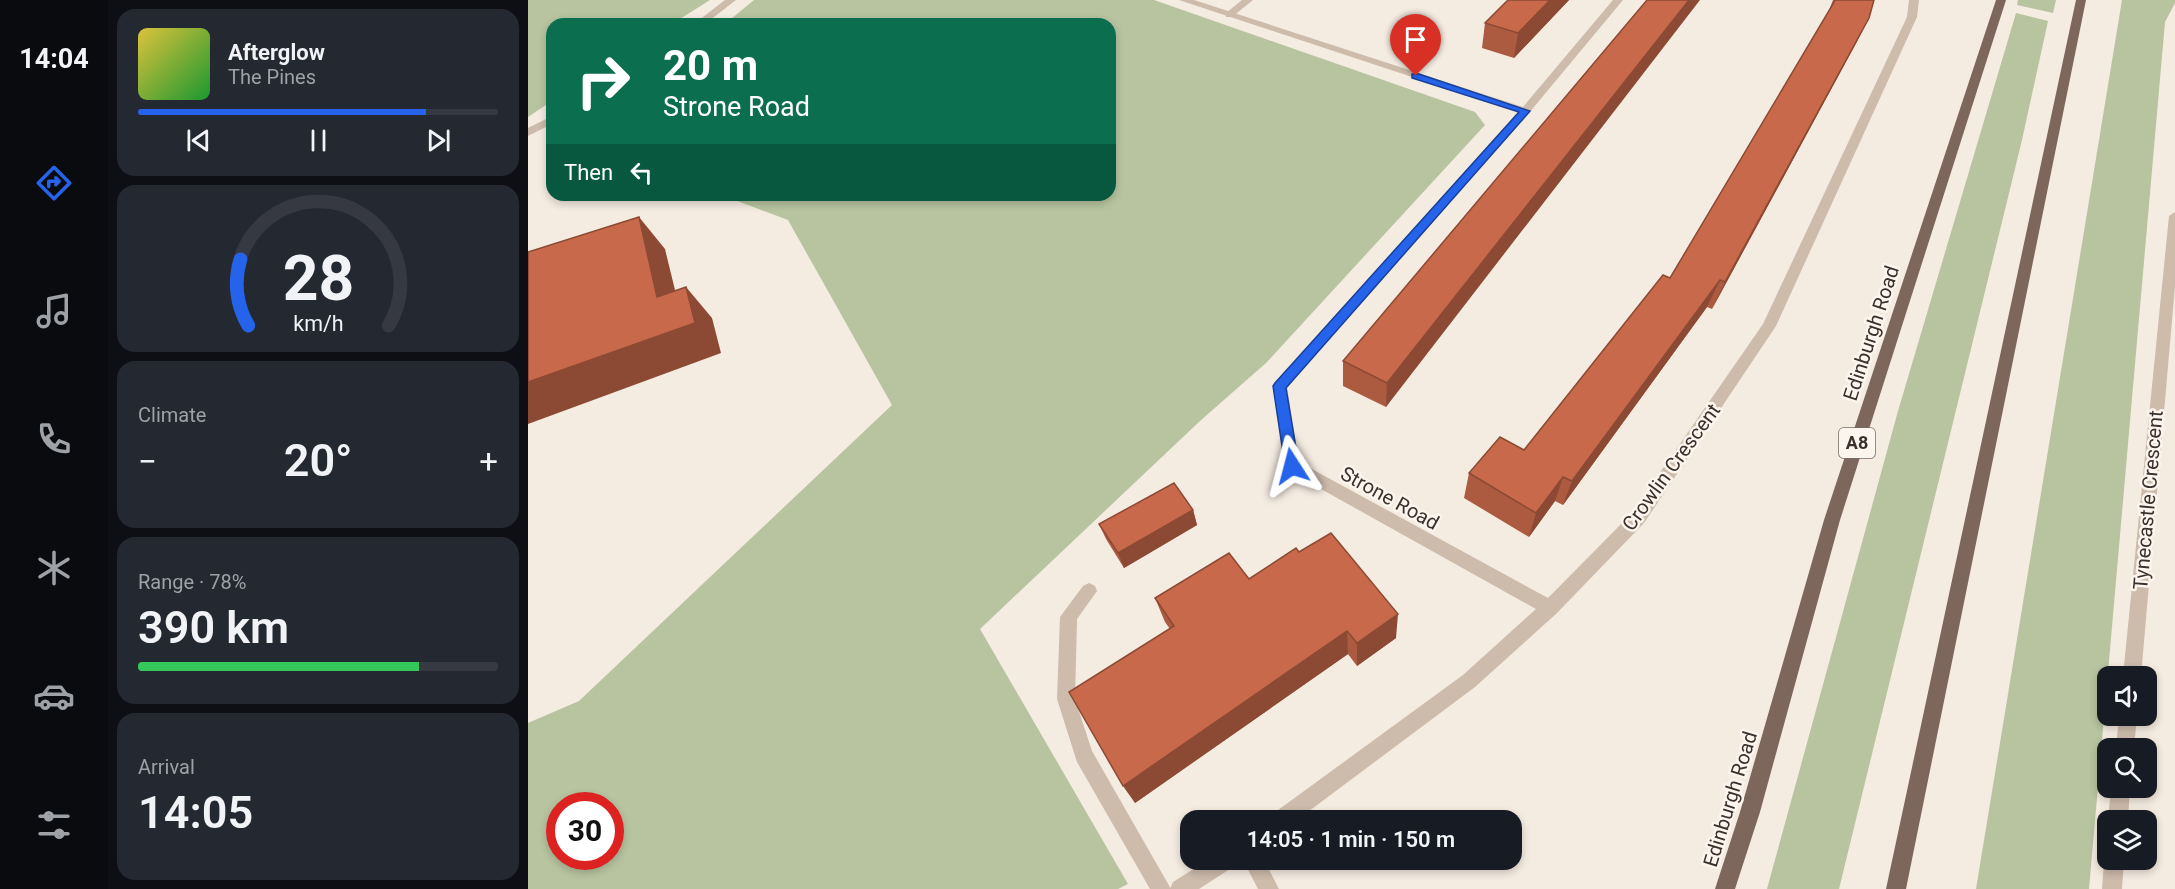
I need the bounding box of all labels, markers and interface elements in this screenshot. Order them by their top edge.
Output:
pin [1390,14,1441,76]
icon: arrive [1399,23,1432,56]
text: Afterglow [228,40,325,65]
text: 20 m [663,41,758,90]
icon: right [564,42,642,120]
text: 14:04 [19,43,89,75]
text: The Pines [228,65,316,89]
text: Strone Road [663,91,810,123]
icon: previous [182,124,215,157]
icon: pause [302,124,335,157]
icon: next [422,124,455,157]
icon: left [625,156,658,189]
text: Then [564,160,613,185]
icon: directions [33,162,75,204]
text: 28 [282,242,354,315]
street label: Edinburgh Road [1838,263,1904,403]
icon: music [33,290,75,332]
text: km/h [293,311,343,336]
street label: Crowlin Crescent [1617,399,1725,535]
text: Climate [138,403,206,427]
street label: Tynecastle Crescent [2128,409,2168,591]
icon: phone [33,418,75,460]
road number: A8 [1839,428,1875,458]
text: 20° [284,434,352,487]
position arrow [1260,434,1324,498]
text: − [138,442,157,481]
text: + [479,442,498,481]
street label: Strone Road [1337,461,1443,535]
icon: climate [33,547,75,589]
text: Range · 78% [138,570,246,594]
text: 390 km [138,601,289,654]
map controls [2097,666,2157,870]
button: sound [2097,666,2157,726]
icon: car [33,675,75,717]
street label: Edinburgh Road [1698,728,1762,870]
button: search [2097,738,2157,798]
text: Arrival [138,755,195,779]
text: 14:05 [138,786,253,839]
speed limit sign: 30 [546,792,624,870]
icon: filters [33,804,75,846]
button: layers [2097,810,2157,870]
text: 14:05 · 1 min · 150 m [1247,827,1455,852]

